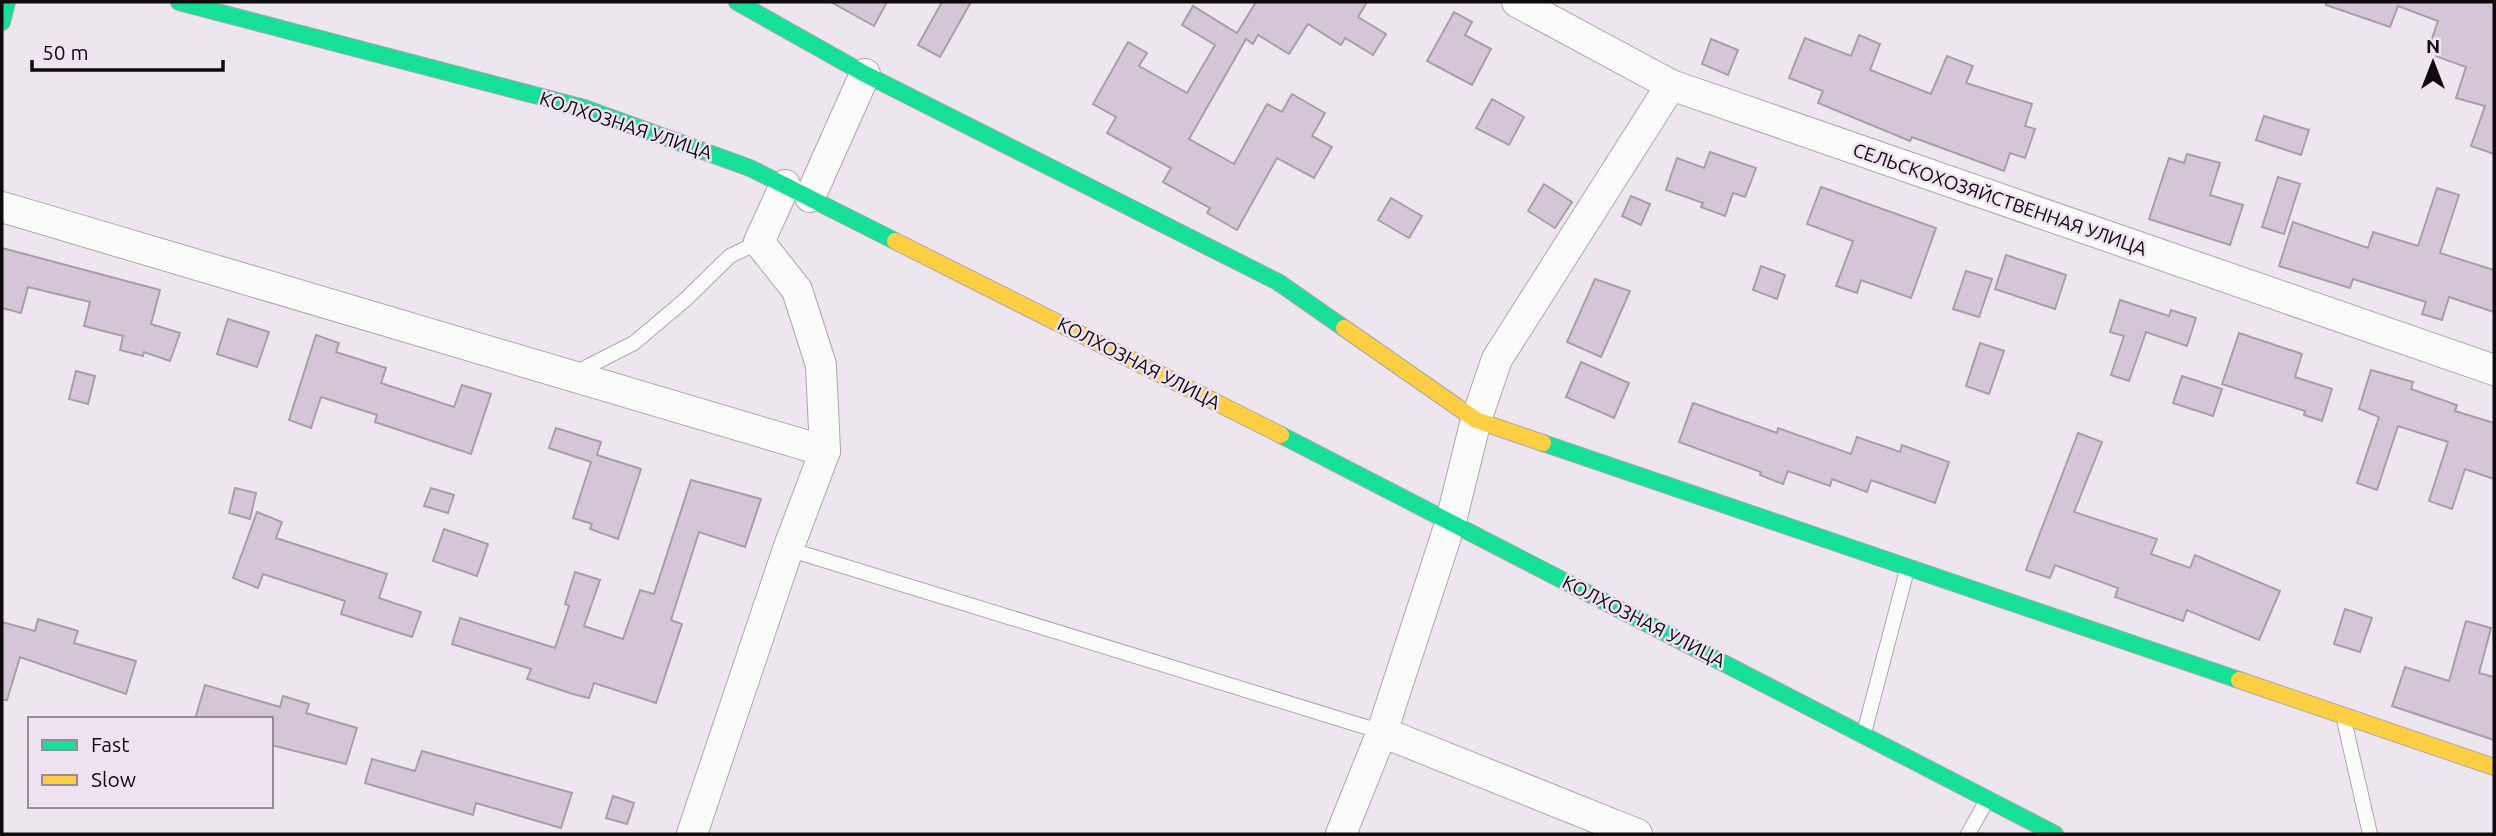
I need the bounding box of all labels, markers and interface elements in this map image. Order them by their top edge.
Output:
scale bar [32,28,222,72]
north arrow [2398,28,2468,98]
text: N [2426,35,2440,57]
text: 50 m [42,40,89,64]
street label: КОЛХОЗНАЯ УЛИЦА [537,87,716,163]
street label: СЕЛЬСКОХОЗЯЙСТВЕННАЯ УЛИЦА [1850,138,2150,260]
street label: КОЛХОЗНАЯ УЛИЦА [1054,312,1225,414]
street label: КОЛХОЗНАЯ УЛИЦА [1559,570,1730,672]
legend [28,717,273,808]
text: Fast [91,732,129,756]
text: Slow [91,767,136,791]

